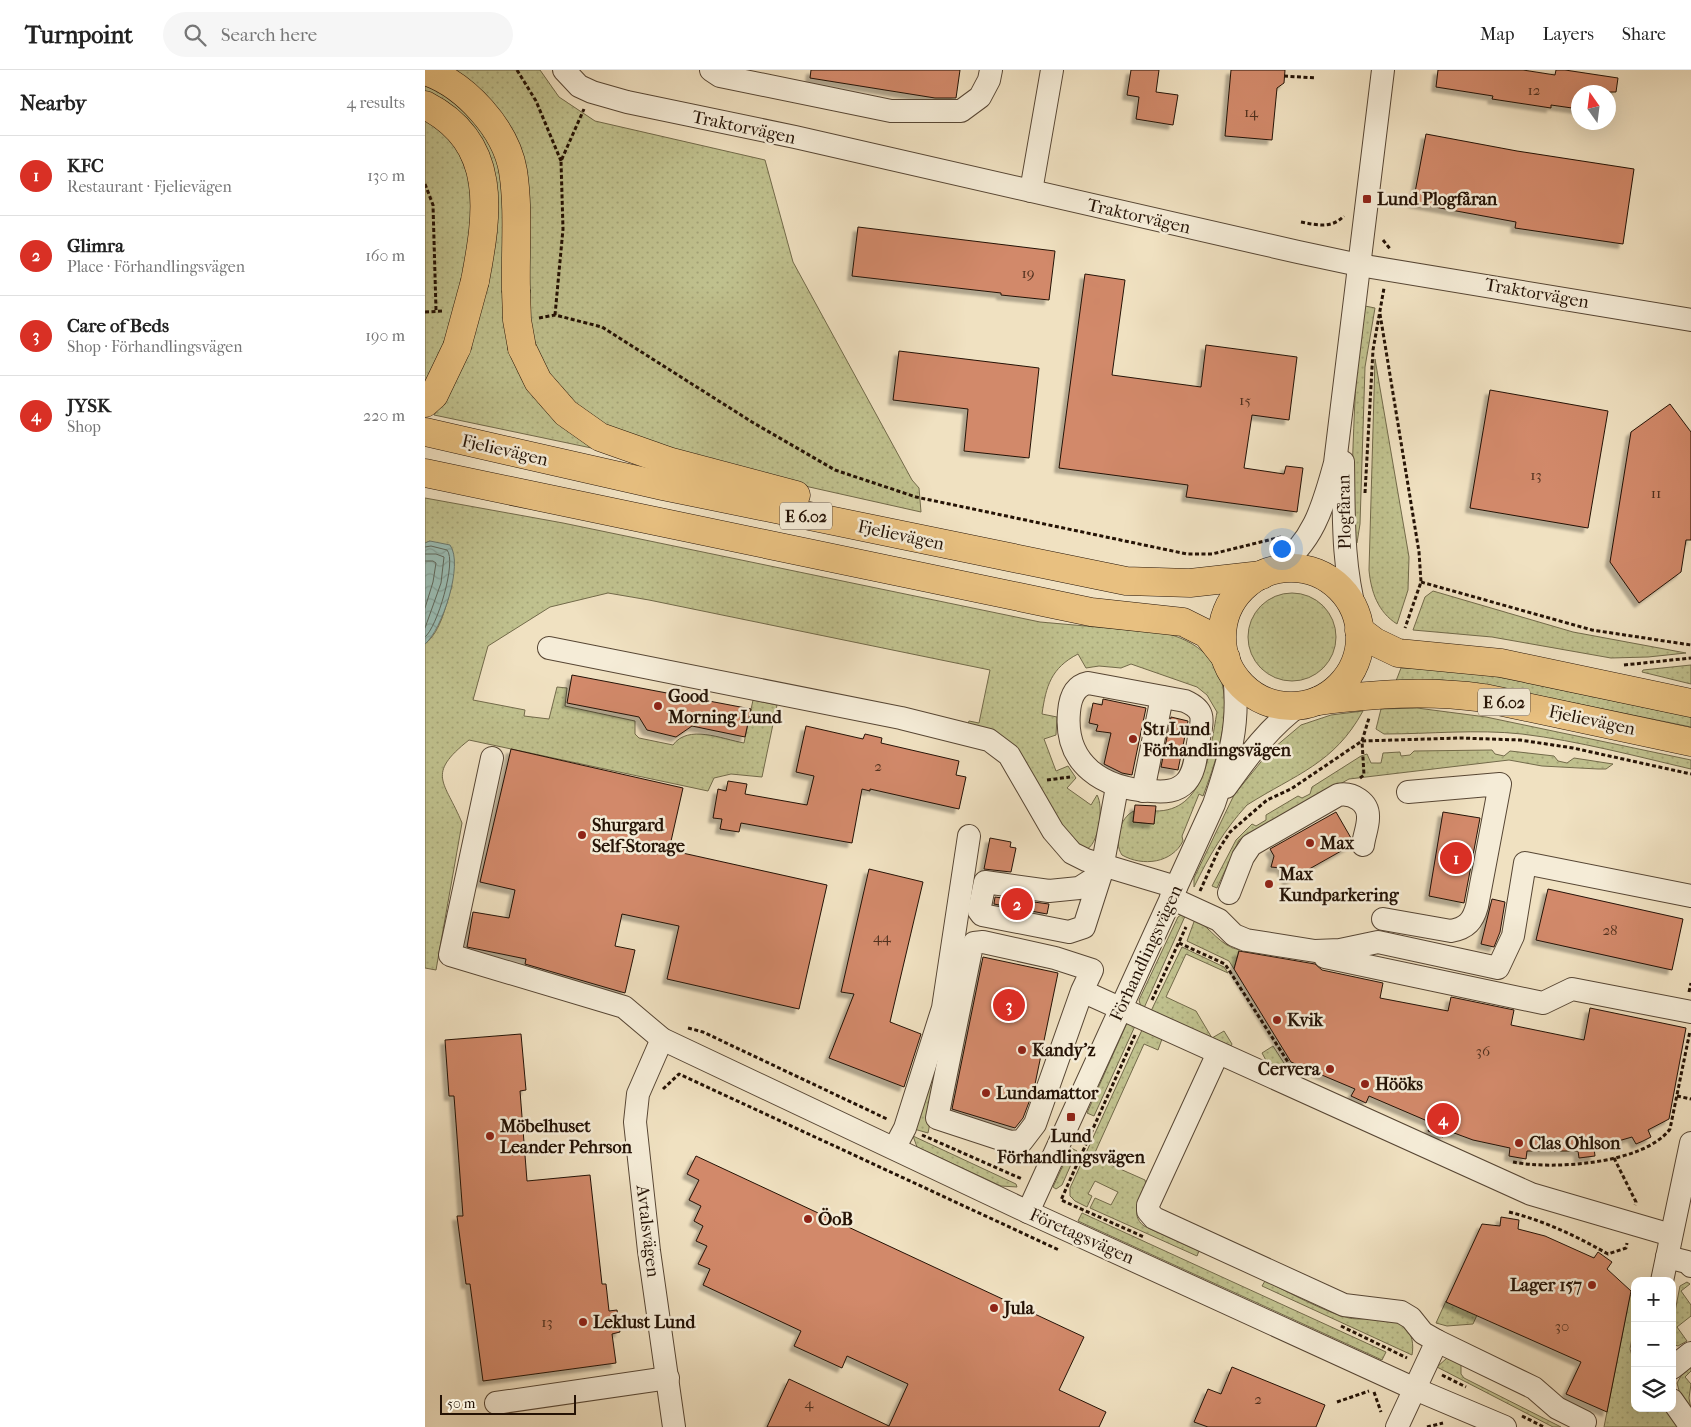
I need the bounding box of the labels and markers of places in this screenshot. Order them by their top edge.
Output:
place label: Lund Plogfåran [1377,189,1498,210]
marker: Lund Plogfåran [1361,193,1373,205]
place label: Good Morning Lund [667,686,783,728]
marker: Good Morning Lund [652,700,664,712]
place label: St1 Lund Förhandlingsvägen [1142,719,1291,761]
marker: St1 Lund Förhandlingsvägen [1127,733,1139,745]
place label: Shurgard Self-Storage [592,815,685,857]
marker: Shurgard Self-Storage [576,829,588,841]
place label: Max [1319,833,1355,854]
marker: Max [1304,837,1316,849]
pin: 1 [1440,839,1472,877]
place label: Max Kundparkering [1278,864,1400,906]
marker: Max Kundparkering [1263,878,1275,890]
pin: 2 [1001,885,1033,923]
pin: 3 [993,986,1025,1024]
place label: Kvik [1287,1010,1324,1031]
marker: Kvik [1271,1014,1283,1026]
place label: Kandy'z [1032,1040,1095,1061]
marker: Kandy'z [1016,1044,1028,1056]
place label: Cervera [1258,1059,1321,1080]
marker: Cervera [1324,1063,1336,1075]
place label: Hööks [1375,1074,1423,1095]
marker: Hööks [1359,1078,1371,1090]
place label: Lundamattor [996,1083,1099,1104]
marker: Lundamattor [980,1087,992,1099]
pin: 4 [1427,1100,1459,1138]
marker: Lund Förhandlingsvägen [1065,1111,1077,1123]
place label: Möbelhuset Leander Pehrson [499,1116,632,1158]
place label: Lund Förhandlingsvägen [996,1126,1145,1168]
marker: Möbelhuset Leander Pehrson [484,1130,496,1142]
place label: Clas Ohlson [1529,1133,1621,1154]
marker: Clas Ohlson [1513,1137,1525,1149]
place label: ÖoB [818,1207,853,1230]
marker: ÖoB [802,1213,814,1225]
place label: Lager 157 [1510,1275,1582,1296]
marker: Lager 157 [1586,1279,1598,1291]
place label: Jula [1002,1298,1035,1319]
marker: Jula [988,1302,1000,1314]
place label: Leklust Lund [593,1312,696,1333]
marker: Leklust Lund [577,1316,589,1328]

